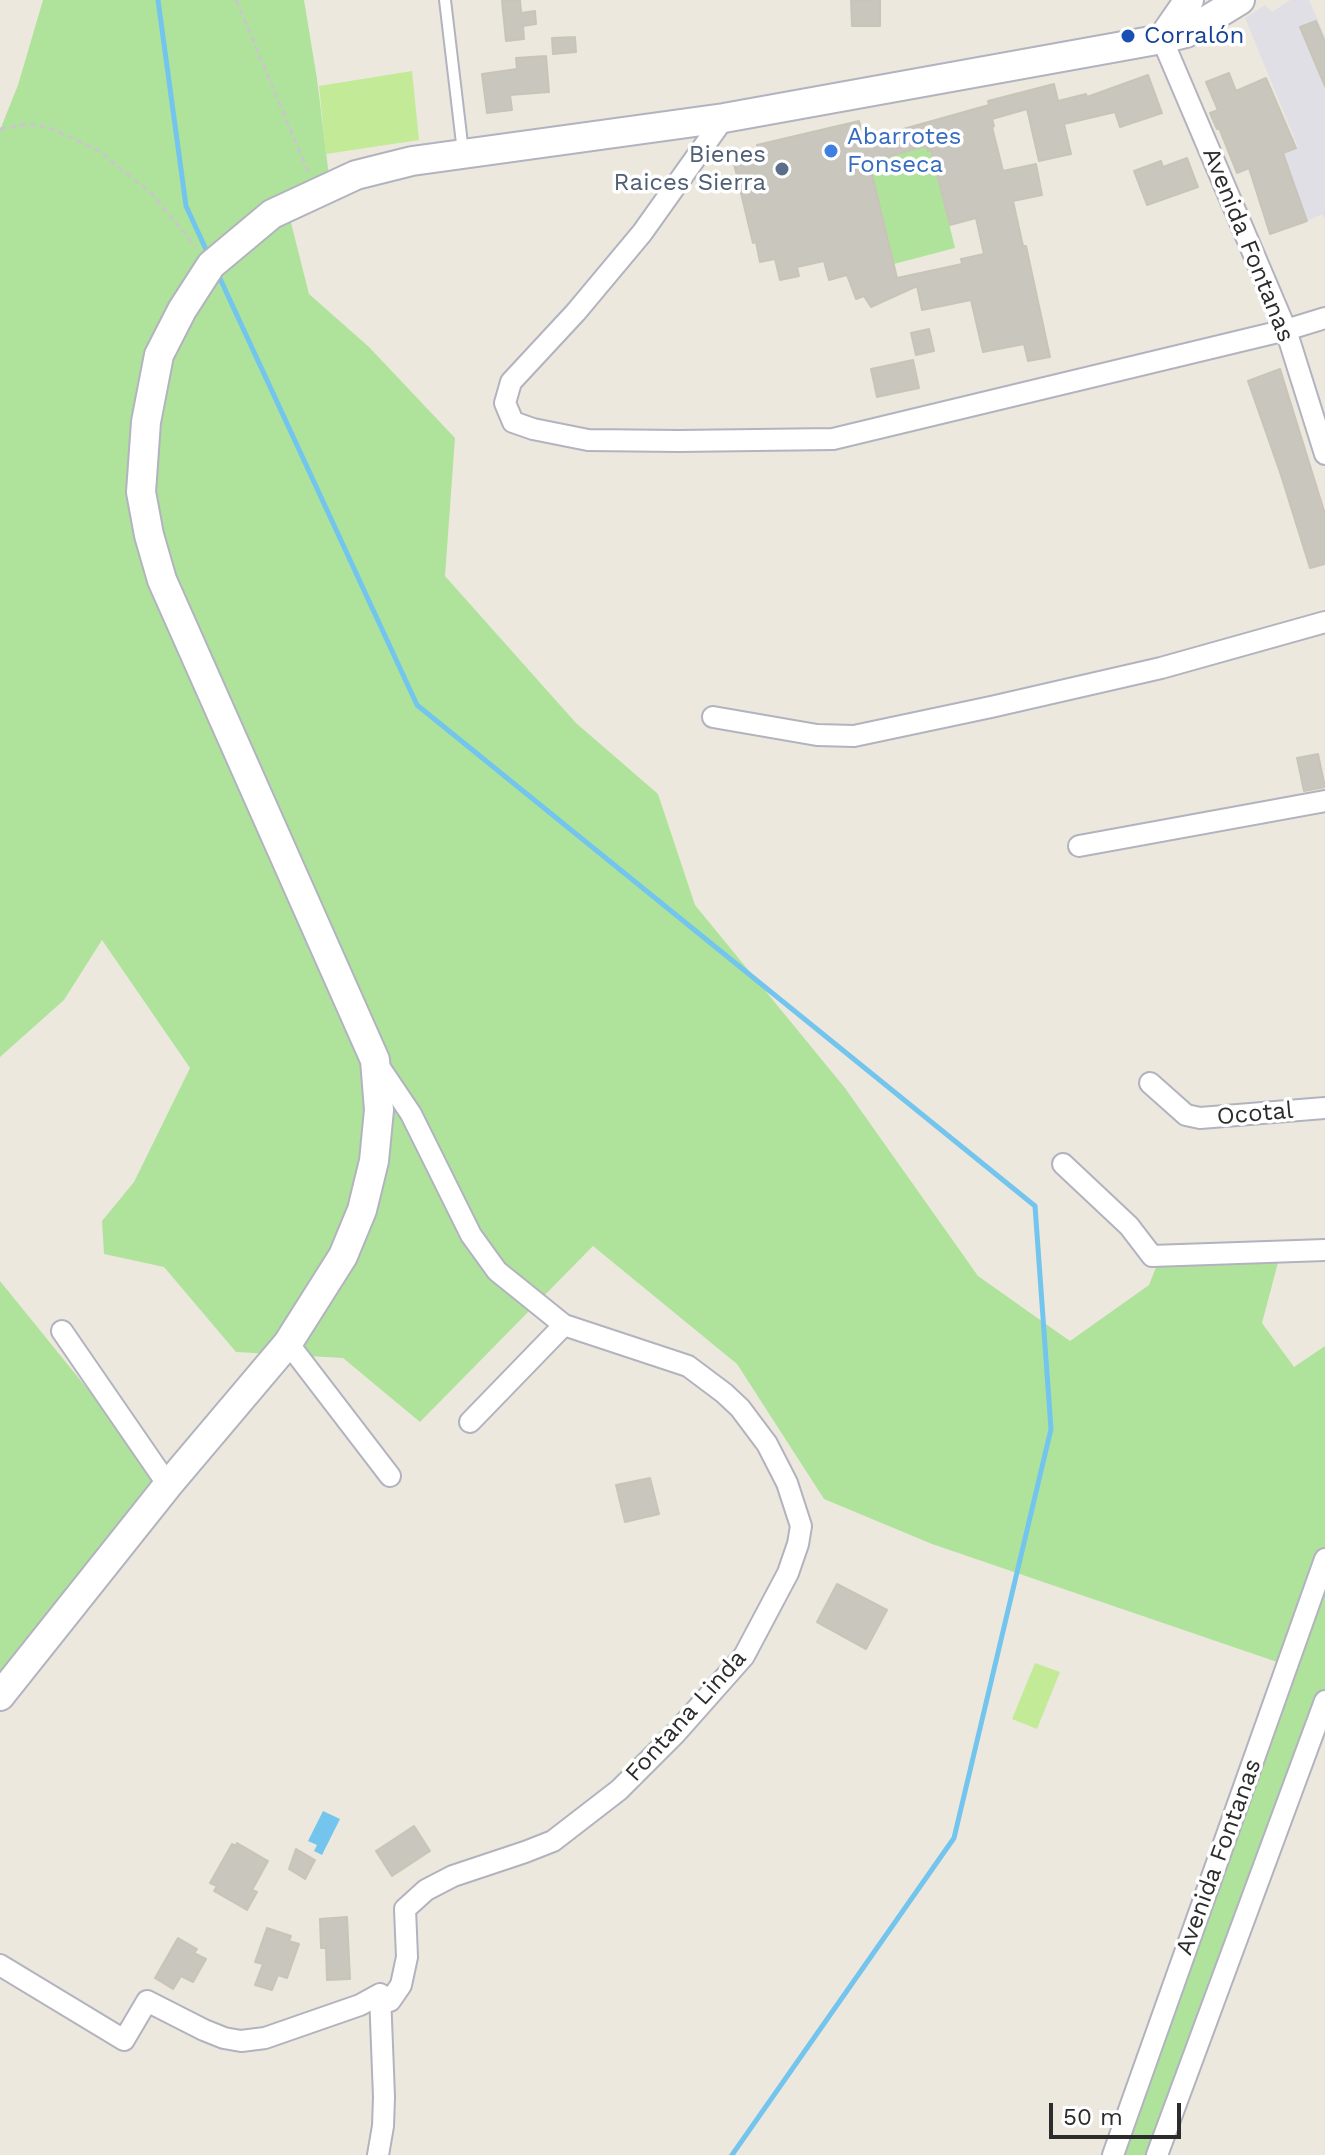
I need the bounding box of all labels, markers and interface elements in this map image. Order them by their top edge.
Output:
place label: Corralón [1144,22,1244,50]
marker: Corralón [1119,27,1137,45]
place label: Abarrotes Fonseca [847,123,961,179]
place label: Bienes Raices Sierra [614,141,766,197]
marker: Abarrotes Fonseca [822,142,840,160]
street label: Avenida Fontanas [1196,144,1300,346]
marker: Bienes Raices Sierra [773,160,791,178]
street label: Ocotal [1216,1096,1294,1132]
street label: Fontana Linda [619,1644,753,1788]
street label: Avenida Fontanas [1170,1755,1268,1959]
scale bar [1053,2087,1185,2137]
text: 50 m [1063,2103,1123,2131]

